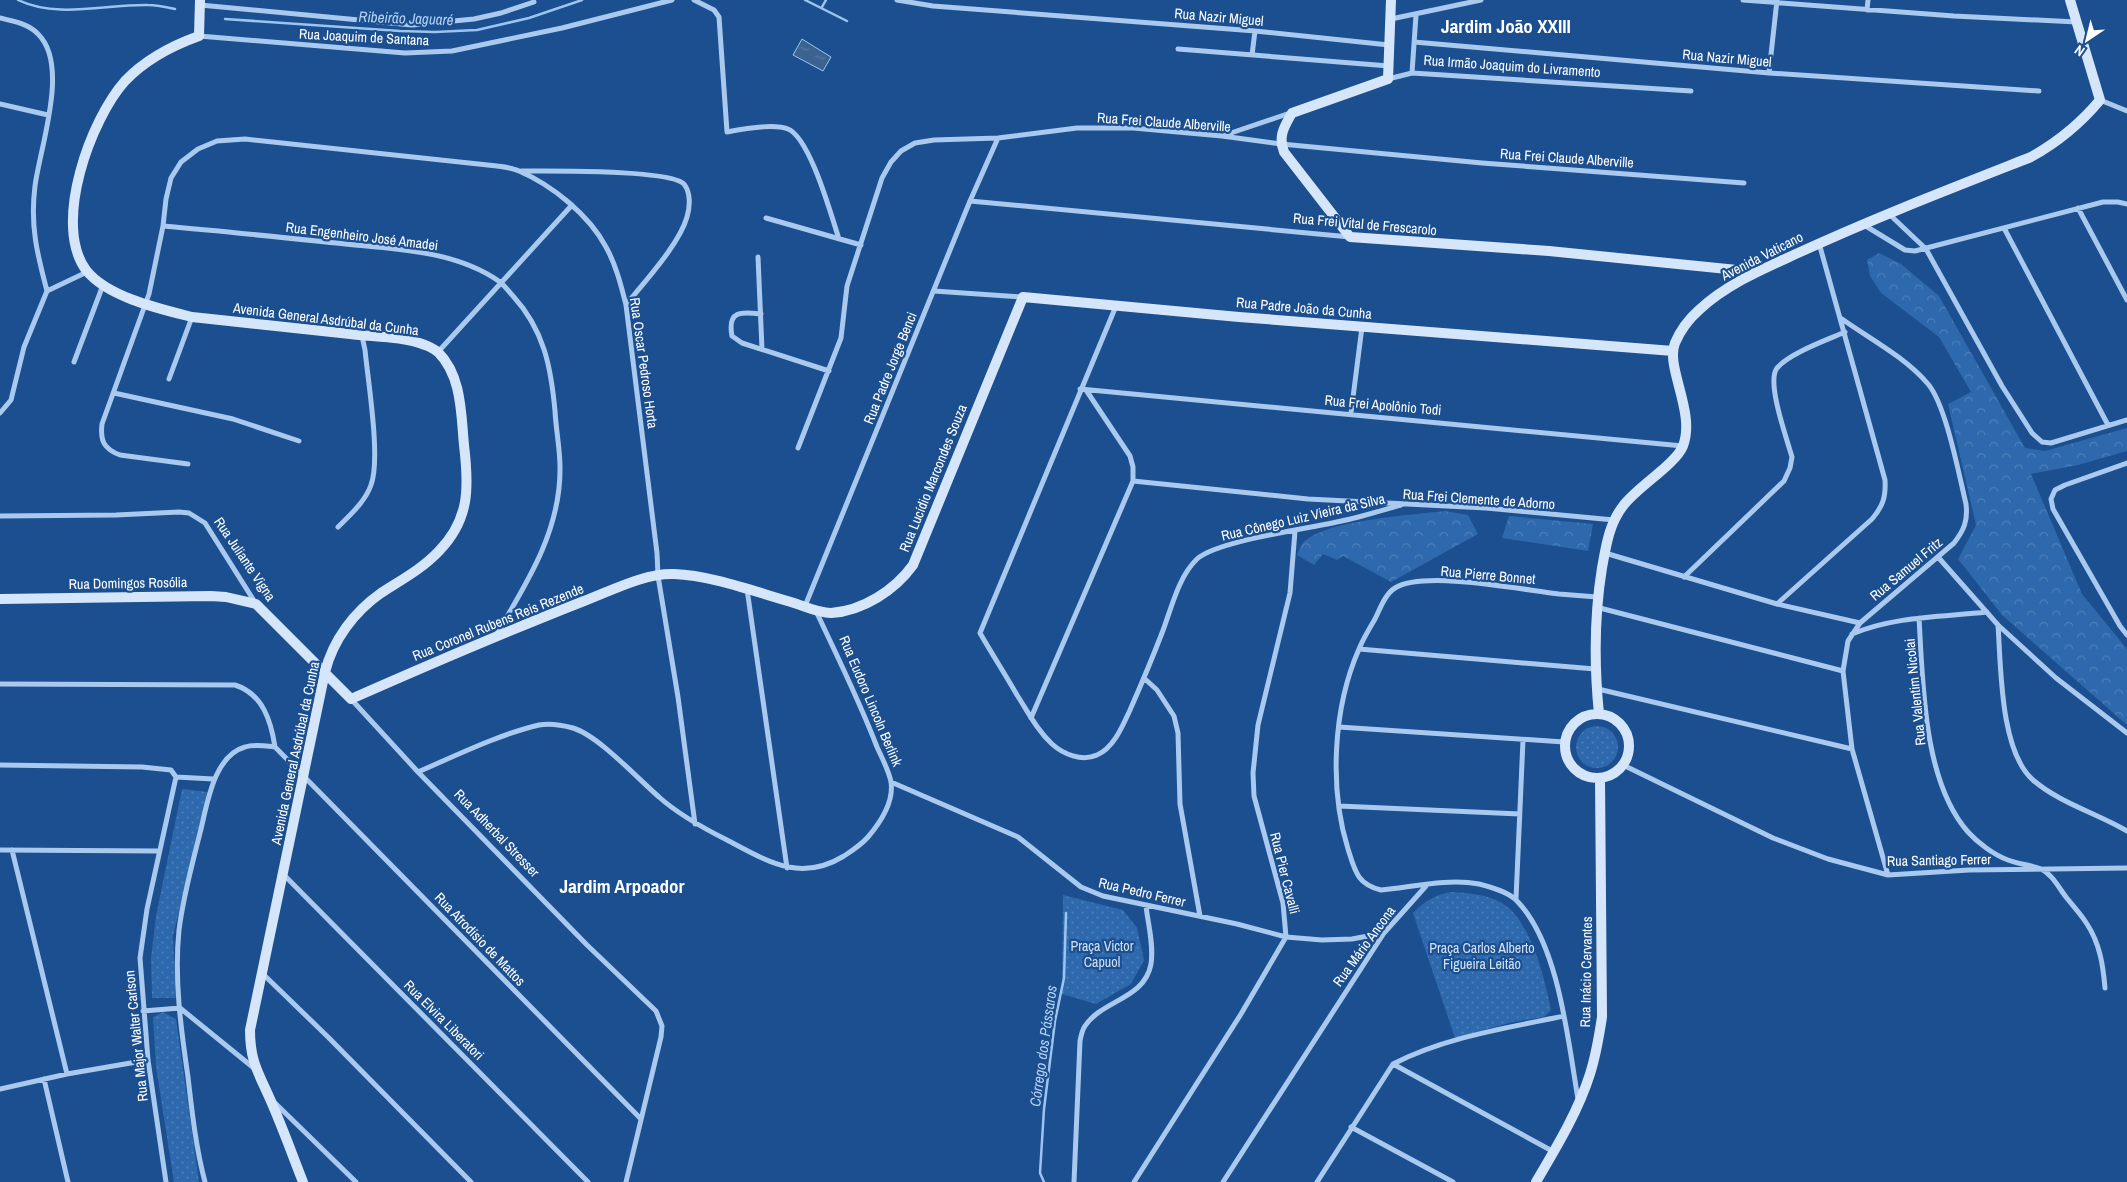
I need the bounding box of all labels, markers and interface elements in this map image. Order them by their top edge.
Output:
street label: Rua Nazir Miguel [1174,4,1264,30]
water label: Ribeirão Jaguaré [358,6,454,30]
district label: Jardim João XXIII [1441,13,1571,39]
north arrow [2062,15,2112,65]
street label: Rua Joaquim de Santana [299,25,430,49]
text: N [2071,41,2088,60]
street label: Rua Nazir Miguel [1682,45,1772,71]
street label: Rua Irmão Joaquim do Livramento [1423,51,1601,81]
street label: Rua Frei Claude Alberville [1097,108,1231,136]
street label: Rua Frei Claude Alberville [1500,144,1634,172]
street label: Rua Frei Vital de Frescarolo [1292,209,1438,239]
street label: Rua Engenheiro José Amadei [285,218,439,254]
street label: Avenida Vaticano [1717,228,1806,285]
street label: Rua Padre João da Cunha [1235,293,1373,323]
street label: Rua Oscar Pedroso Horta [626,296,662,430]
street label: Avenida General Asdrúbal da Cunha [231,299,420,339]
street label: Rua Padre Jorge Benci [859,309,921,427]
street label: Rua Frei Apolônio Todi [1324,391,1442,419]
street label: Rua Lucídio Marcondes Souza [895,401,971,554]
street label: Rua Frei Clemente de Adorno [1402,485,1556,513]
street label: Rua Cônego Luiz Vieira da Silva [1219,489,1387,545]
street label: Rua Juliante Vigna [210,514,280,605]
street label: Rua Samuel Fritz [1866,533,1946,605]
street label: Rua Pierre Bonnet [1440,562,1536,588]
street label: Rua Domingos Rosólia [69,573,188,593]
street label: Rua Coronel Rubens Reis Rezende [410,579,586,665]
street label: Rua Eudoro Lincoln Berlink [835,633,907,769]
street label: Rua Valentim Nicolai [1900,638,1930,746]
street label: Avenida General Asdrúbal da Cunha [267,659,323,847]
street label: Rua Adherbal Stresser [450,785,544,881]
street label: Rua Pier Cavalli [1266,830,1304,916]
street label: Rua Santiago Ferrer [1887,850,1991,870]
district label: Jardim Arpoador [560,873,684,899]
street label: Rua Pedro Ferrer [1097,873,1187,911]
street label: Rua Afrodísio de Mattos [431,888,529,990]
street label: Rua Mário Ancona [1329,902,1400,990]
street label: Rua Inácio Cervantes [1576,916,1596,1028]
park label: Praça Victor Capuol [1071,937,1134,971]
park label: Praça Carlos Alberto Figueira Leitão [1429,939,1535,973]
street label: Rua Major Walter Carlson [120,970,152,1102]
street label: Rua Elvira Liberatori [400,976,488,1064]
water label: Córrego dos Pássaros [1024,984,1062,1108]

